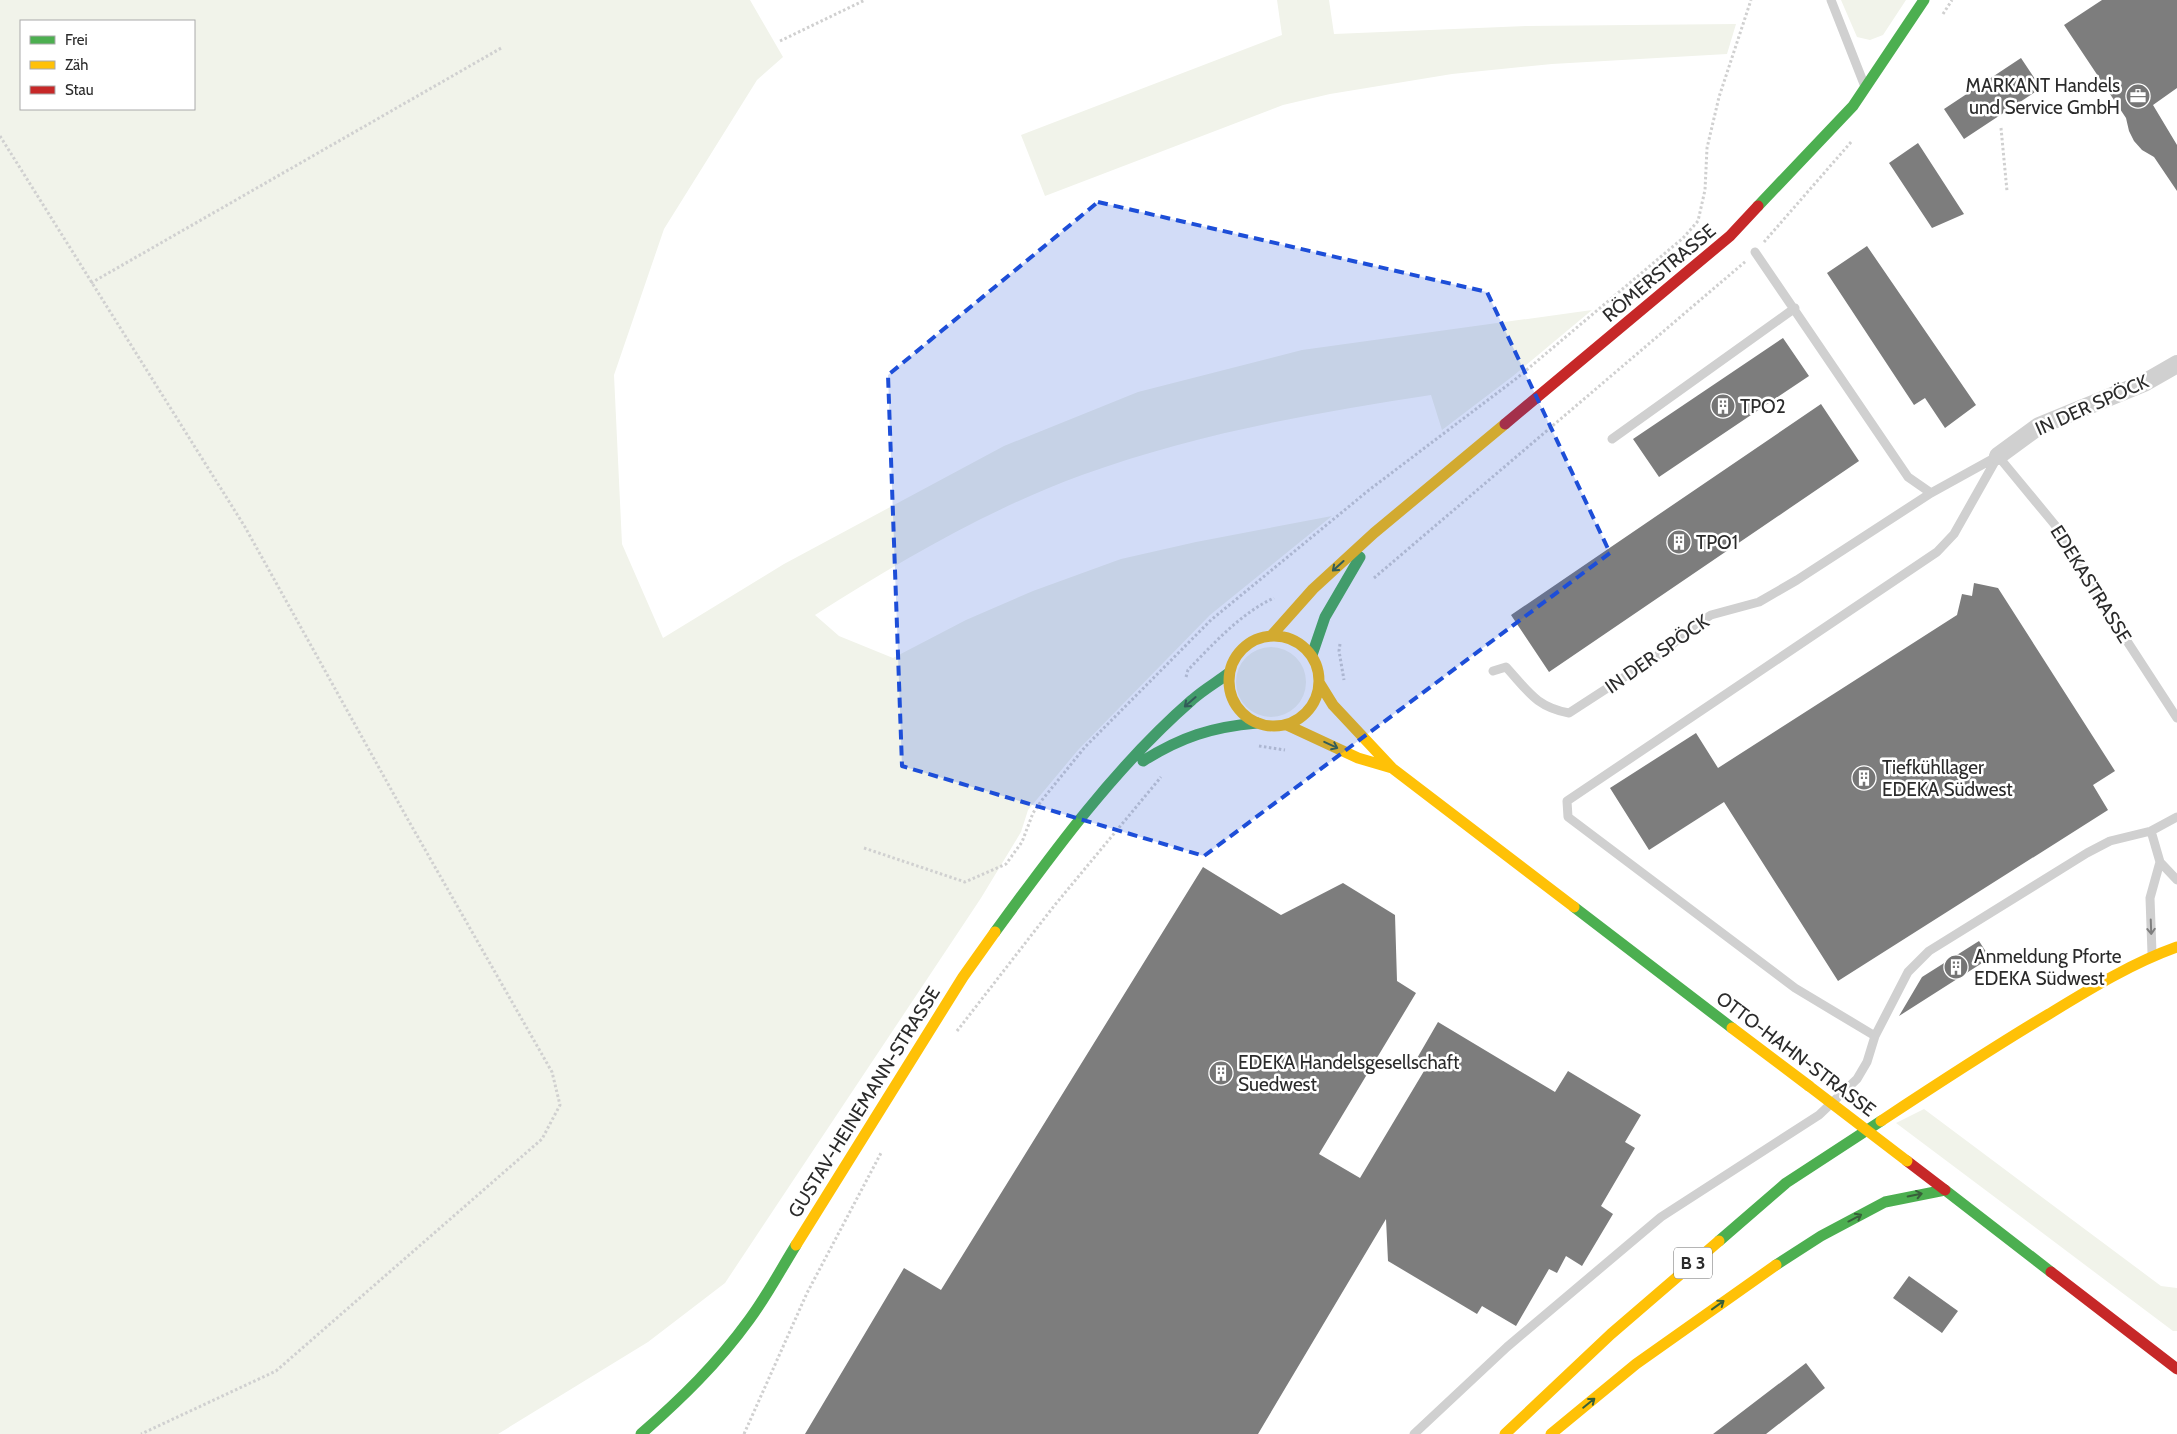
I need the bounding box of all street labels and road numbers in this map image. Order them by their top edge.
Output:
street label: RÖMERSTRASSE [1598,219,1720,327]
street label: IN DER SPÖCK [2032,370,2152,440]
street label: EDEKASTRASSE [2046,521,2136,647]
street label: IN DER SPÖCK [1601,610,1714,698]
street label: GUSTAV-HEINEMANN-STRASSE [783,982,945,1222]
street label: OTTO-HAHN-STRASSE [1712,987,1880,1121]
road number: B 3 [1674,1248,1712,1278]

